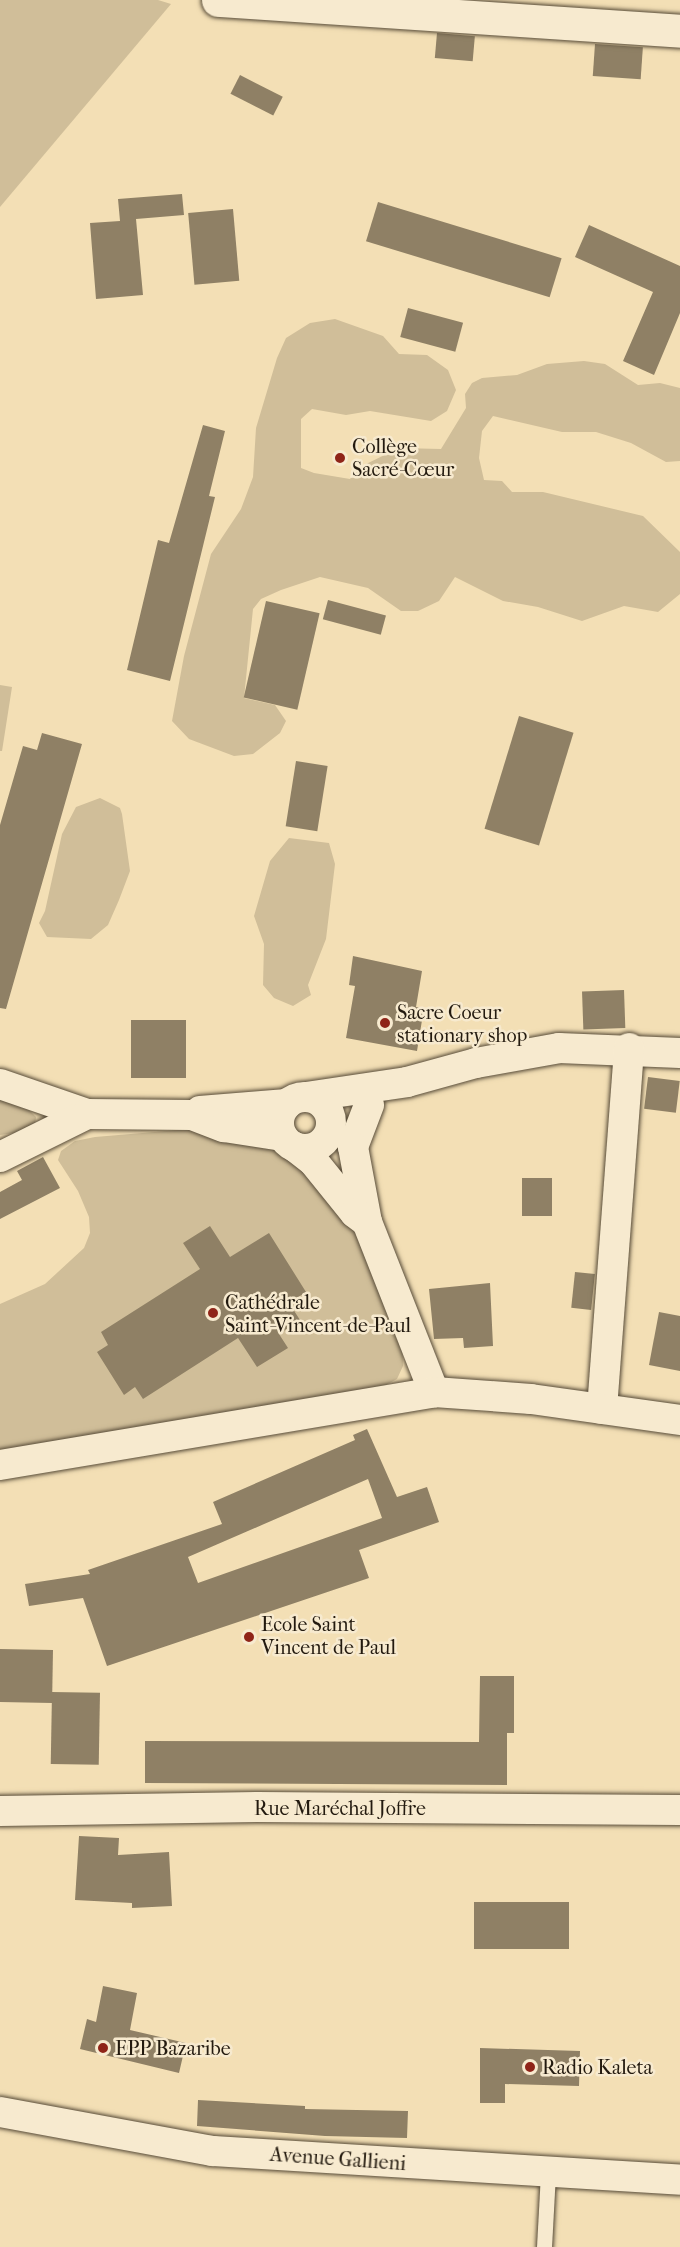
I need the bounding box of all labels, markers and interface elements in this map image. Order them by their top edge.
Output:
place label: Collège Sacré-Cœur [352,434,454,481]
marker: Collège Sacré-Cœur [333,451,347,465]
place label: Sacre Coeur stationary shop [397,1000,527,1047]
marker: Sacre Coeur stationary shop [378,1016,392,1030]
place label: Cathédrale Saint-Vincent-de-Paul [225,1290,411,1337]
marker: Cathédrale Saint-Vincent-de-Paul [206,1306,220,1320]
place label: Ecole Saint Vincent de Paul [261,1613,396,1660]
marker: Ecole Saint Vincent de Paul [242,1630,256,1644]
street label: Rue Maréchal Joffre [254,1796,426,1820]
place label: EPP Bazaribe [115,2036,231,2060]
marker: EPP Bazaribe [96,2041,110,2055]
place label: Radio Kaleta [542,2055,653,2079]
marker: Radio Kaleta [523,2060,537,2074]
street label: Avenue Gallieni [269,2142,407,2176]

